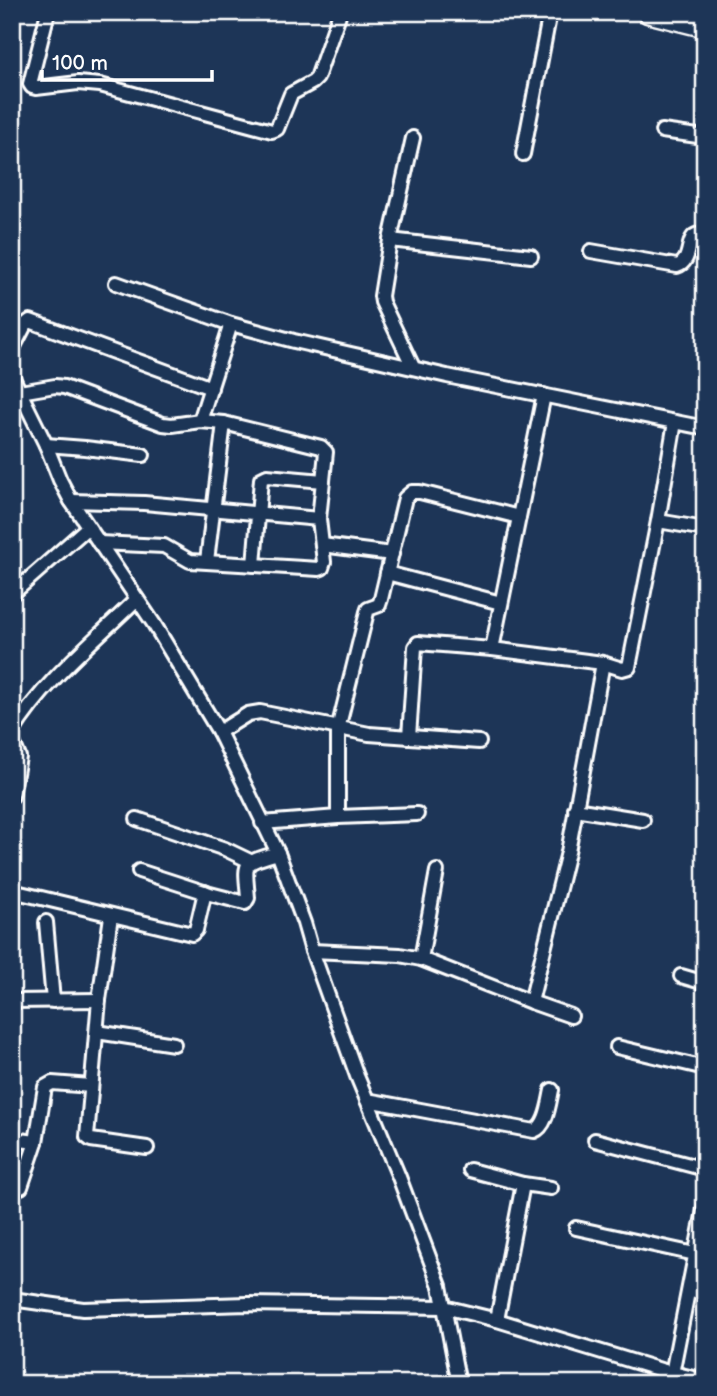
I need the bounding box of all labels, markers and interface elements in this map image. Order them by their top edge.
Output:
scale bar [42,38,212,82]
text: 100 m [52,51,108,76]

